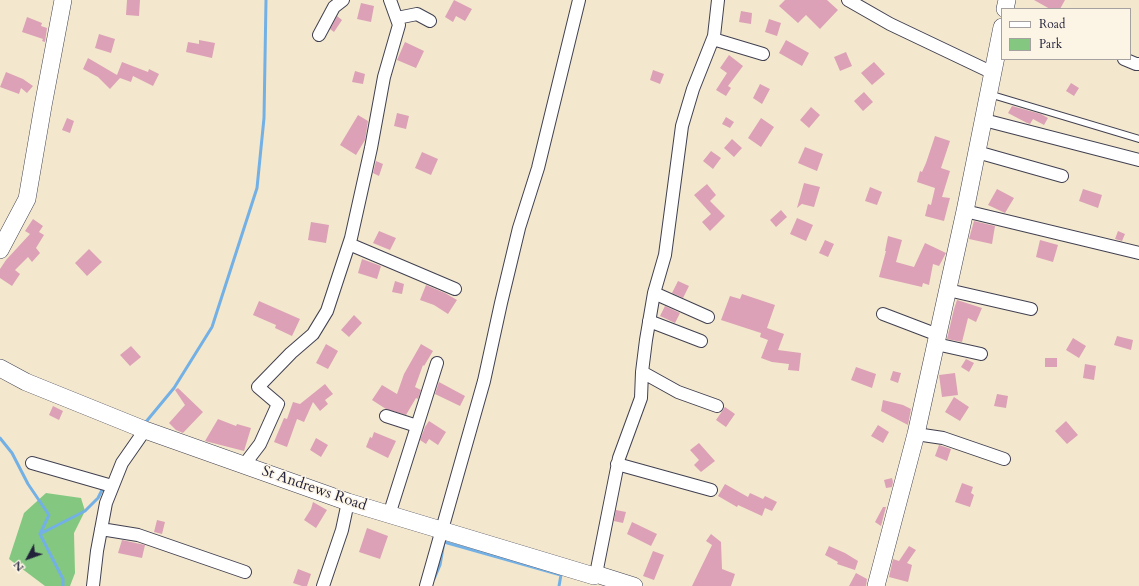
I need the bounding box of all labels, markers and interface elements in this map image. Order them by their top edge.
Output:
legend [1001,8,1131,60]
text: Road [1039,16,1065,32]
text: Park [1039,36,1062,52]
street label: St Andrews Road [259,463,369,515]
north arrow [8,538,48,578]
text: N [10,558,27,575]

